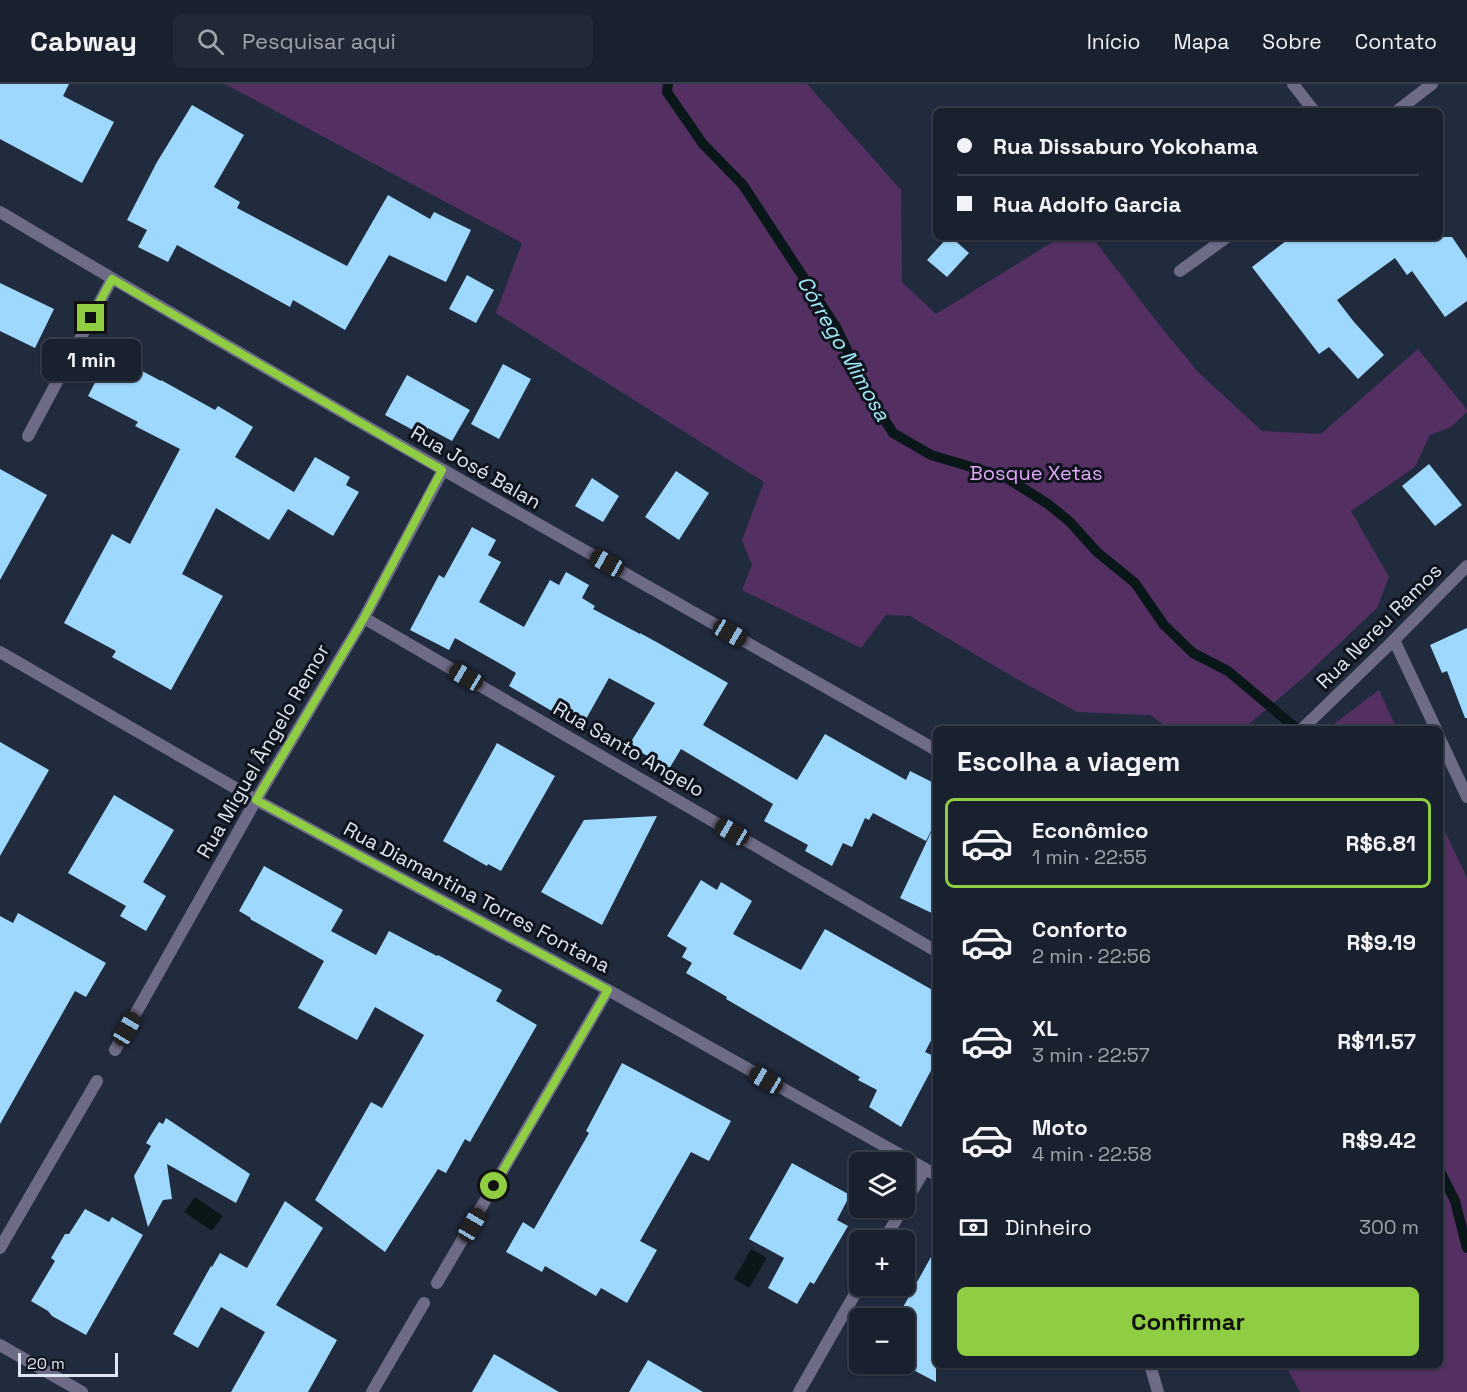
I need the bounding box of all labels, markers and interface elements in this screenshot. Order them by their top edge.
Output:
search box [173,14,593,68]
text: Cabway [30,23,137,59]
icon: search [194,25,227,58]
text: Pesquisar aqui [242,27,396,55]
text: Início [1087,28,1140,55]
text: Mapa [1173,28,1229,55]
text: Sobre [1262,28,1322,55]
text: Contato [1355,28,1437,55]
text: Rua Dissaburo Yokohama [993,132,1258,160]
text: Rua Adolfo Garcia [993,190,1181,218]
water label: Córrego Mimosa [791,270,897,426]
route end [77,304,104,331]
callout: 1 min [42,339,140,381]
text: 1 min [67,347,116,373]
street label: Rua José Balan [406,419,546,515]
park label: Bosque Xetas [969,460,1103,486]
car [587,546,627,580]
street label: Rua Nereu Ramos [1311,558,1447,694]
car [710,616,750,650]
street label: Rua Miguel Ângelo Remor [191,639,335,863]
car [446,660,486,694]
street label: Rua Santo Angelo [549,695,709,803]
text: Escolha a viagem [957,744,1180,779]
car [712,815,752,849]
street label: Rua Diamantina Torres Fontana [339,816,615,978]
icon: car [960,816,1014,870]
text: Econômico [1032,816,1149,844]
text: R$6.81 [1346,829,1416,857]
text: 1 min · 22:55 [1032,844,1147,870]
icon: car [960,915,1014,969]
text: Conforto [1032,915,1127,943]
text: R$9.19 [1346,928,1416,956]
text: 2 min · 22:56 [1032,943,1151,969]
car [110,1009,144,1049]
icon: car [960,1014,1014,1068]
text: XL [1032,1014,1058,1042]
text: R$11.57 [1337,1027,1416,1055]
text: 3 min · 22:57 [1032,1042,1150,1068]
car [746,1063,786,1097]
icon: car [960,1113,1014,1167]
text: Moto [1032,1113,1088,1141]
text: R$9.42 [1342,1126,1416,1154]
text: 4 min · 22:58 [1032,1141,1152,1167]
map controls [849,1152,915,1374]
button: layers [849,1152,915,1218]
route start [480,1172,507,1199]
car [455,1205,489,1245]
icon: cash [957,1211,990,1244]
text: Dinheiro [1005,1213,1092,1241]
text: 300 m [1359,1214,1419,1240]
button: + [849,1230,915,1296]
button: Confirmar [957,1287,1419,1356]
button: − [849,1308,915,1374]
scale bar [18,1350,118,1378]
text: 20 m [27,1353,65,1374]

